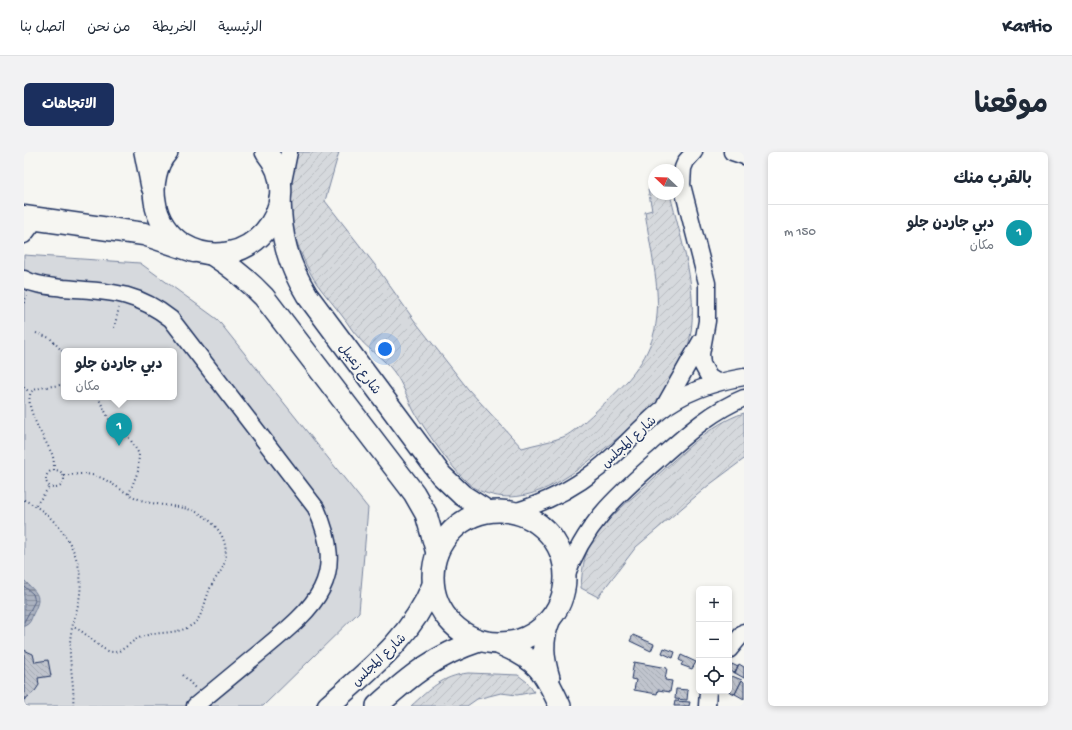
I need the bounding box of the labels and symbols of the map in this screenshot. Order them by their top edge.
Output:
north arrow [648,164,684,200]
your location [375,339,395,359]
street label: شارع زعيبل [335,341,383,398]
pin: 1 [106,413,132,446]
street label: شارع المجلس [599,414,660,472]
street label: شارع المجلس [350,631,410,690]

